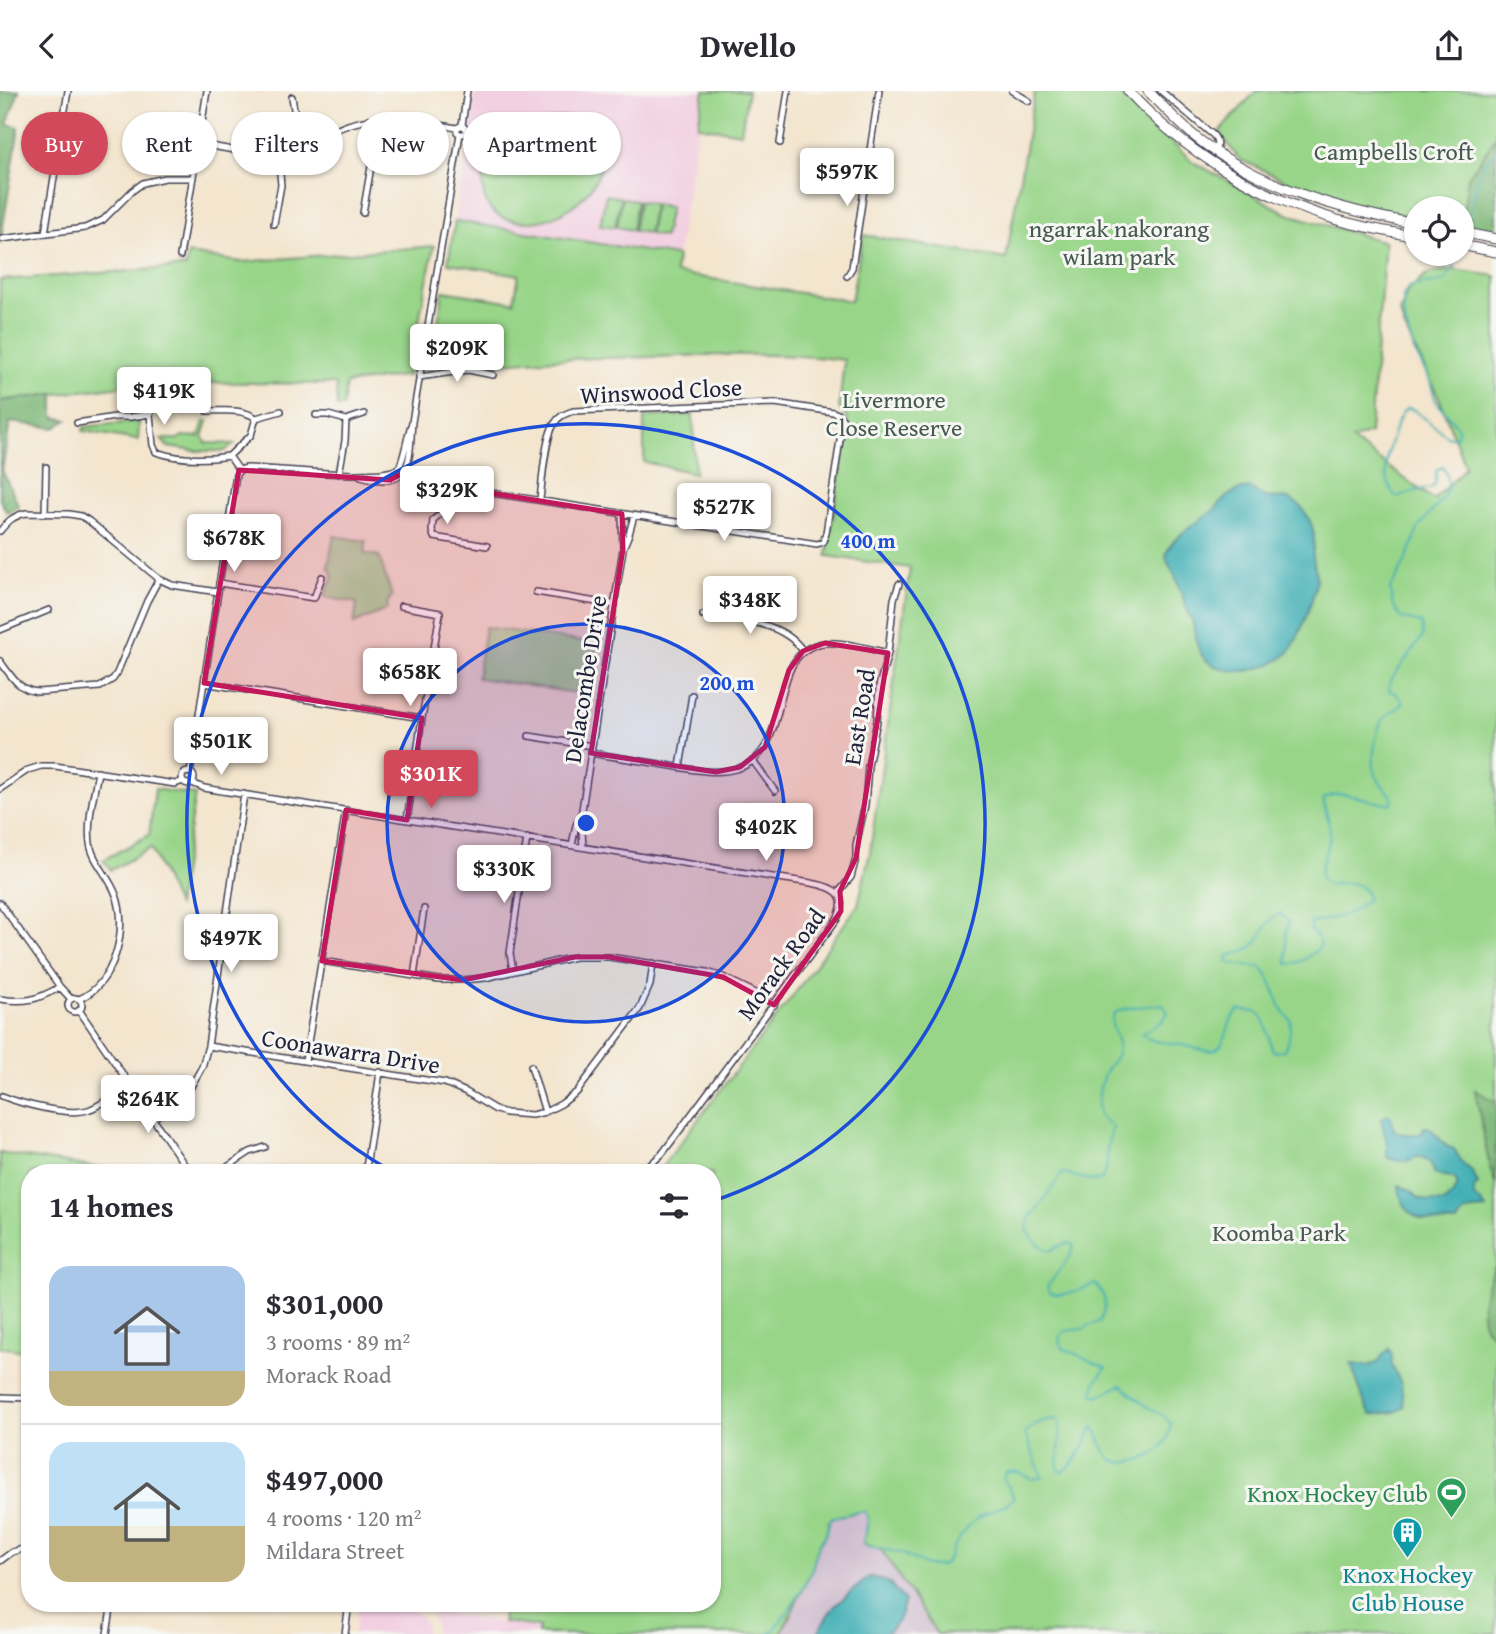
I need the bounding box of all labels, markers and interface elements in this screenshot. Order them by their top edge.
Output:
text: Dwello [700,22,796,69]
icon: back [28,27,66,65]
icon: share [1430,27,1468,65]
chip: Buy [21,112,108,175]
chip: Rent [122,112,217,175]
chip: Filters [231,112,343,175]
chip: New [357,112,449,175]
chip: Apartment [463,112,621,175]
park label: Campbells Croft [1314,134,1474,169]
pin: $597K [798,149,896,208]
text: $597K [816,154,878,187]
map controls [1404,196,1474,266]
button: locate [1404,196,1474,266]
park label: ngarrak nakorang wilam park [1029,211,1209,274]
pin: $209K [408,324,506,384]
text: $209K [426,330,488,363]
pin: $419K [115,367,213,427]
street label: Winswood Close [579,369,743,413]
text: $419K [133,373,195,406]
park label: Livermore Close Reserve [826,382,962,445]
pin: $329K [398,467,496,526]
text: $329K [416,472,478,505]
pin: $527K [675,483,773,543]
text: $527K [693,489,755,522]
pin: $678K [185,515,283,574]
text: $678K [203,520,265,553]
text: 400 m [840,525,896,556]
pin: $348K [701,577,799,636]
text: $348K [719,582,781,615]
street label: Delacombe Drive [554,593,616,765]
pin: $658K [361,649,459,708]
text: $658K [379,654,441,687]
street label: East Road [834,666,884,768]
text: 200 m [699,667,755,698]
pin: $501K [172,717,270,777]
text: $501K [190,723,252,756]
pin: $301K [382,751,480,810]
text: $301K [400,756,462,789]
pin: $402K [717,803,815,863]
text: $402K [735,809,797,842]
centre of rings [574,811,598,835]
pin: $330K [455,845,553,905]
text: $330K [473,851,535,884]
street label: Morack Road [728,901,834,1027]
pin: $497K [182,915,280,974]
text: $497K [200,920,262,953]
street label: Coonawarra Drive [259,1020,443,1082]
pin: $264K [99,1075,197,1135]
text: $264K [117,1081,179,1114]
text: 14 homes [49,1184,174,1228]
icon: filters [655,1187,693,1225]
park label: Koomba Park [1212,1215,1347,1250]
text: $301,000 [266,1281,383,1325]
icon: home [105,1294,189,1378]
text: 3 rooms · 89 m² [266,1325,410,1358]
text: Morack Road [266,1358,391,1391]
text: $497,000 [266,1457,383,1501]
icon: home [105,1470,189,1554]
place label: Knox Hockey Club [1247,1476,1428,1511]
sports icon: Knox Hockey Club [1434,1476,1468,1520]
text: 4 rooms · 120 m² [266,1501,421,1534]
building icon: Knox Hockey Club House [1391,1515,1425,1559]
text: Mildara Street [266,1534,404,1567]
place label: Knox Hockey Club House [1343,1557,1473,1620]

